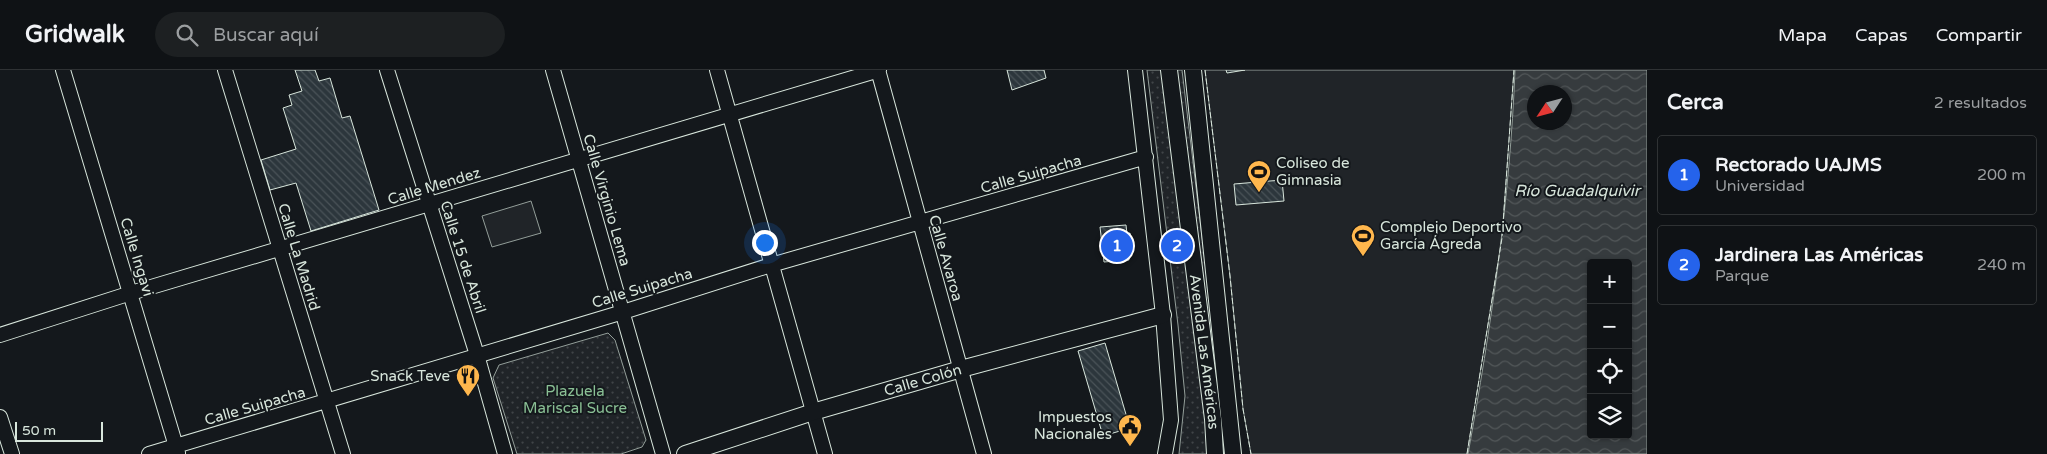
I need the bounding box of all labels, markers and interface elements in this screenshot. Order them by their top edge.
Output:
search box [155,12,505,57]
text: Gridwalk [25,20,125,49]
icon: search [173,21,201,49]
text: Buscar aquí [213,24,319,46]
text: Mapa [1778,24,1827,46]
text: Capas [1855,24,1908,46]
text: Compartir [1936,24,2022,46]
north arrow [1527,85,1572,130]
text: Cerca [1667,90,1724,115]
text: 2 resultados [1934,93,2027,113]
street label: Calle Virginio Lema [580,132,634,268]
street label: Calle Suipacha [978,151,1084,197]
place label: Coliseo de Gimnasia [1276,154,1349,189]
text: Rectorado UAJMS [1715,154,1882,176]
sports icon: Coliseo de Gimnasia [1246,159,1272,193]
street label: Calle Mendez [385,163,483,209]
text: 1 [1679,165,1689,185]
text: 200 m [1977,165,2026,185]
text: Universidad [1715,176,1805,196]
water label: Río Guadalquivir [1514,181,1642,201]
street label: Calle 15 de Abril [436,199,490,315]
street label: Calle La Madrid [274,201,324,313]
street label: Calle Avaroa [925,213,967,303]
street label: Calle Ingavi [116,215,158,299]
place label: Complejo Deportivo García Ágreda [1380,218,1522,253]
sports icon: Complejo Deportivo García Ágreda [1350,223,1376,257]
pin: 1 [1101,227,1133,265]
pin: 2 [1161,227,1193,265]
your location [752,230,778,256]
text: Jardinera Las Américas [1715,244,1923,266]
text: 2 [1679,255,1689,275]
text: 240 m [1977,255,2026,275]
map controls [1587,259,1632,439]
button: + [1587,259,1632,304]
street label: Calle Suipacha [590,264,694,312]
text: Parque [1715,266,1769,286]
street label: Avenida Las Américas [1186,273,1223,430]
button: − [1587,304,1632,349]
button: locate [1587,349,1632,394]
street label: Calle Colón [882,360,964,400]
restaurant icon: Snack Teve [455,363,481,397]
place label: Snack Teve [370,367,450,385]
park label: Plazuela Mariscal Sucre [523,382,627,417]
street label: Calle Suipacha [202,383,308,429]
button: layers [1587,394,1632,439]
place label: Impuestos Nacionales [1034,408,1112,443]
public building icon: Impuestos Nacionales [1117,413,1143,447]
scale bar [15,419,102,442]
text: 50 m [22,422,56,439]

